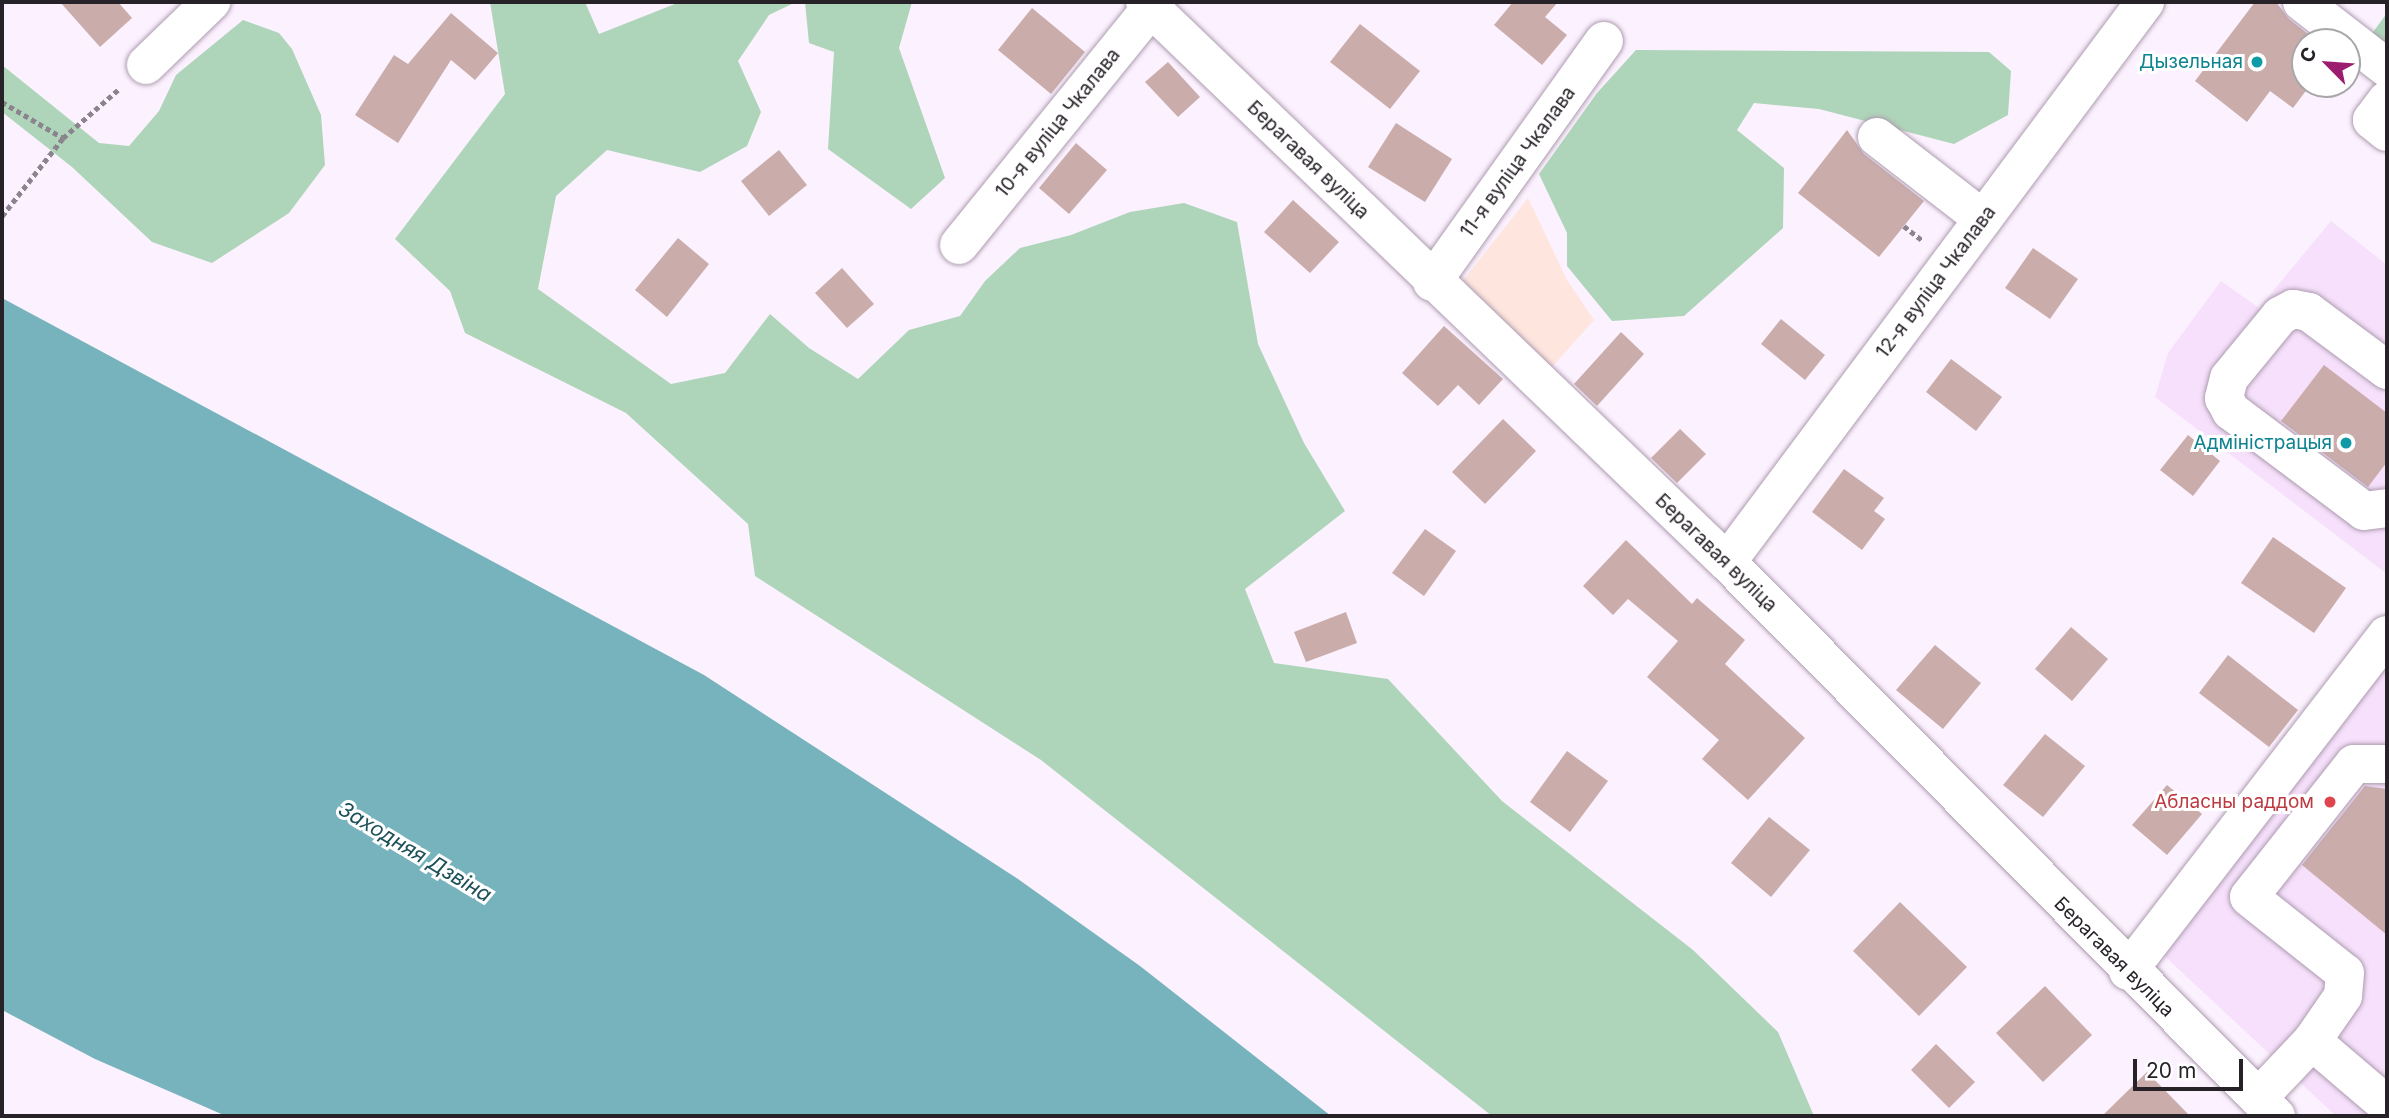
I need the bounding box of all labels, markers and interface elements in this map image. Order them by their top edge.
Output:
north arrow [2291,28,2361,98]
street label: 10-я вуліца Чкалава [991,44,1125,202]
text: С [2295,44,2322,66]
place label: Дызельная [2139,51,2243,73]
marker: Дызельная [2249,54,2265,70]
street label: 11-я вуліца Чкалава [1456,82,1580,242]
street label: Берагавая вуліца [1242,96,1374,224]
street label: 12-я вуліца Чкалава [1871,201,2001,363]
place label: Адміністрацыя [2194,432,2332,454]
marker: Адміністрацыя [2338,435,2354,451]
street label: Берагавая вуліца [1650,489,1782,617]
place label: Абласны раддом [2154,791,2314,813]
marker: Абласны раддом [2320,792,2340,812]
water label: Заходняя Дзвіна [334,796,496,908]
street label: Берагавая вуліца [2049,892,2179,1022]
scale bar [2137,1044,2247,1088]
text: 20 m [2146,1058,2196,1083]

